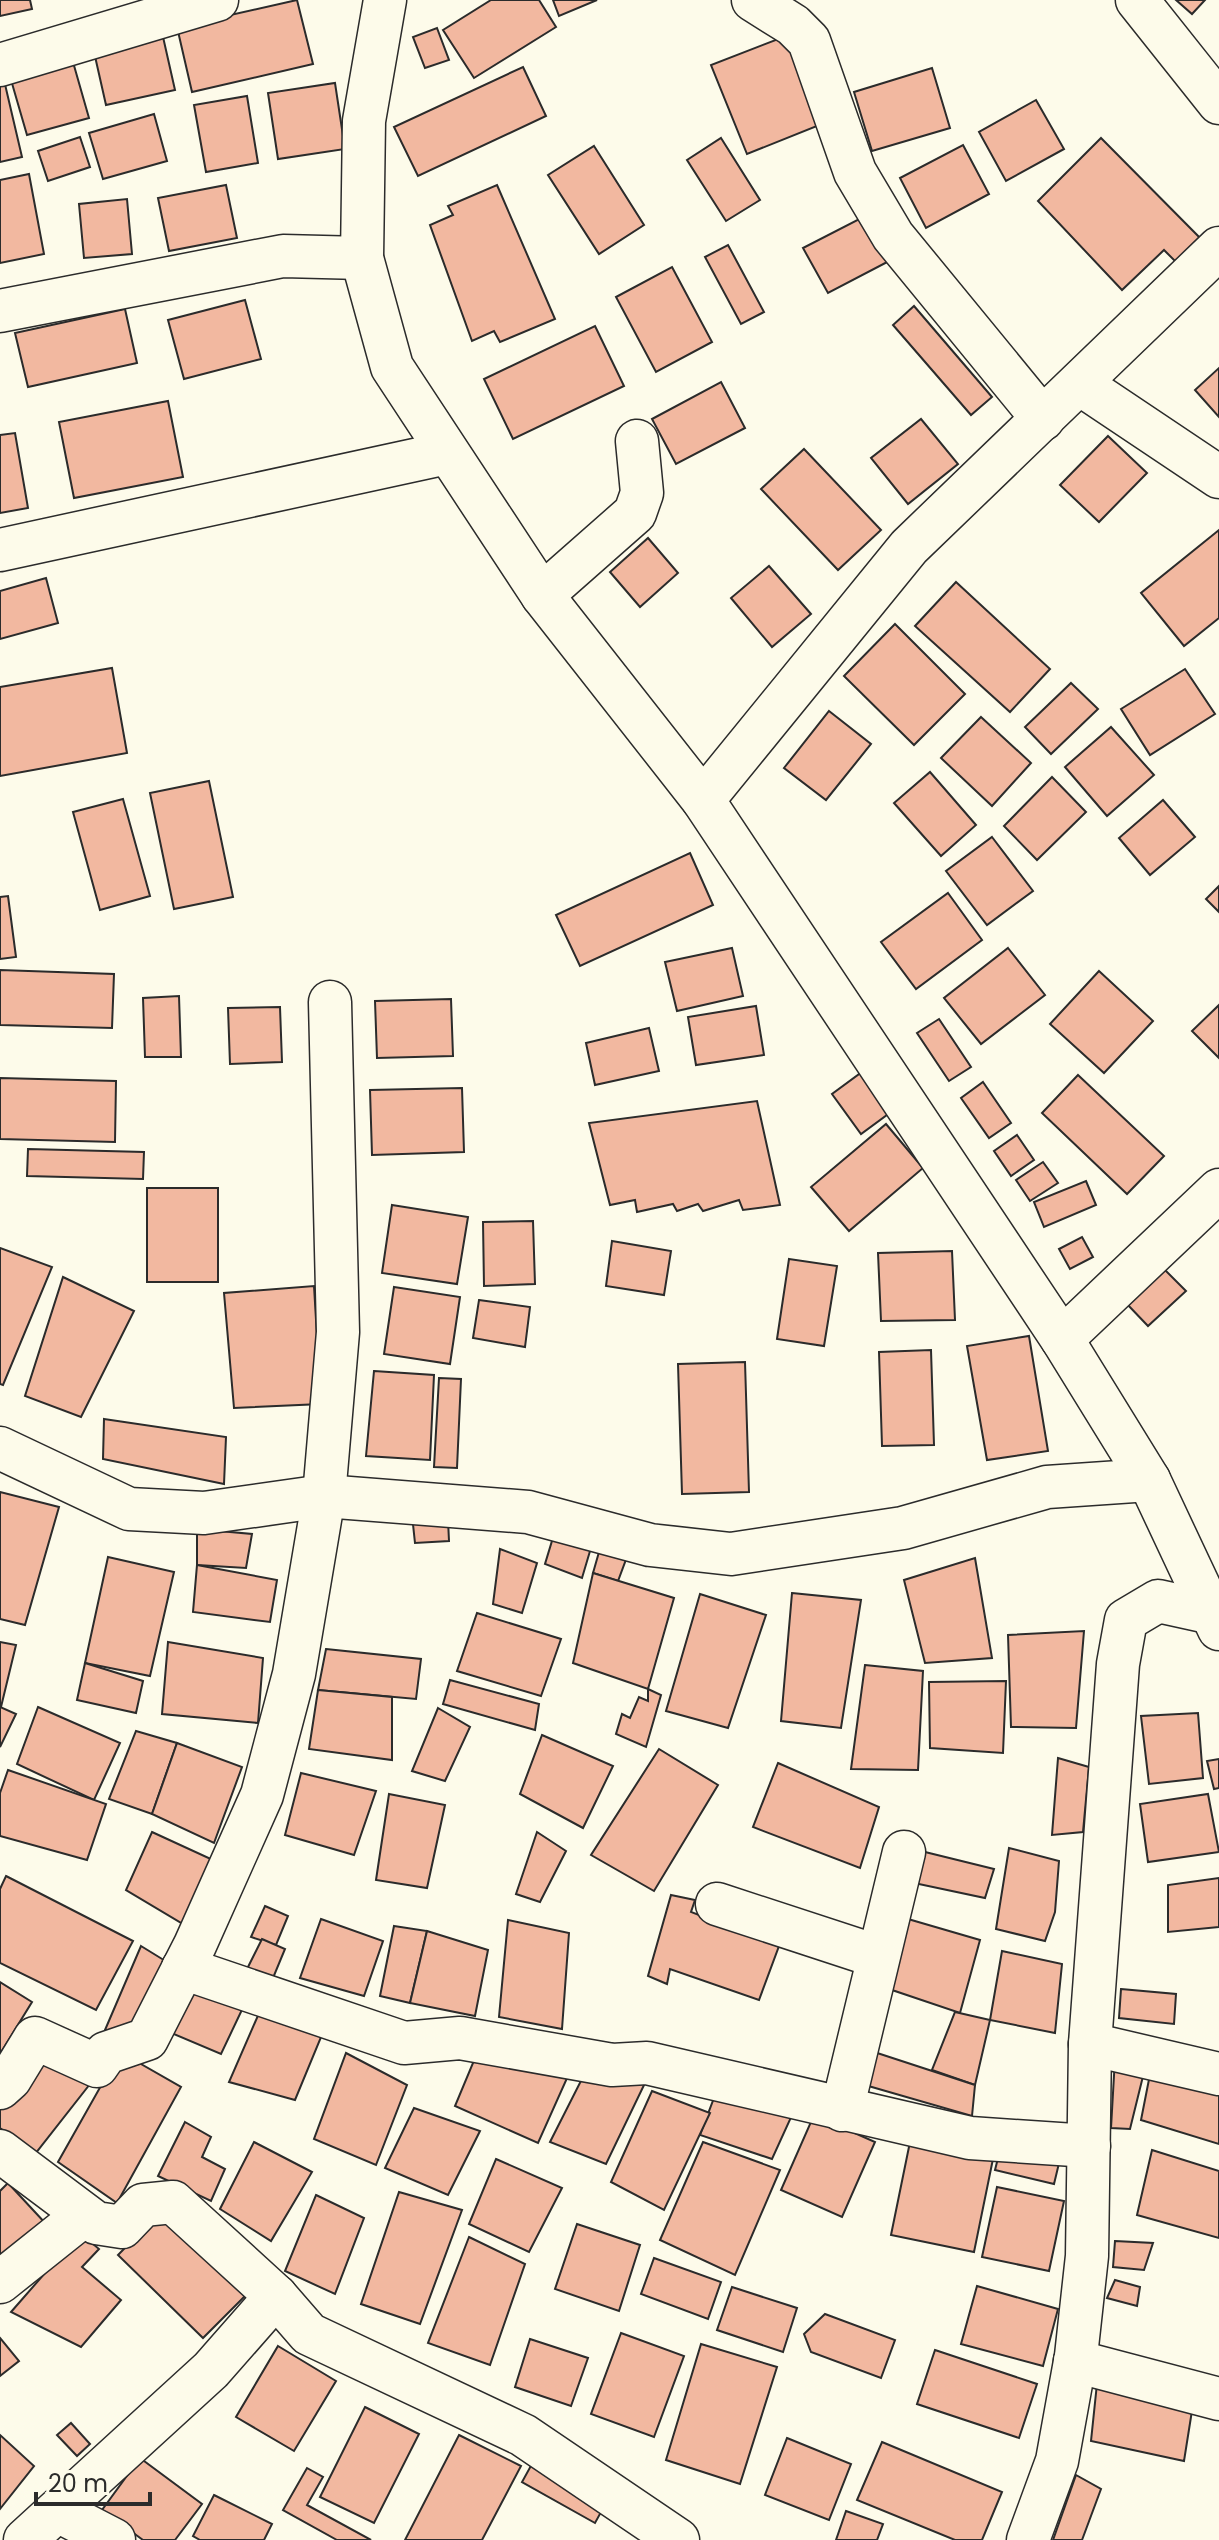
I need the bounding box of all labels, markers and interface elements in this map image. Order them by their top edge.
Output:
scale bar [36,2456,150,2506]
text: 20 m [48,2467,108,2500]

